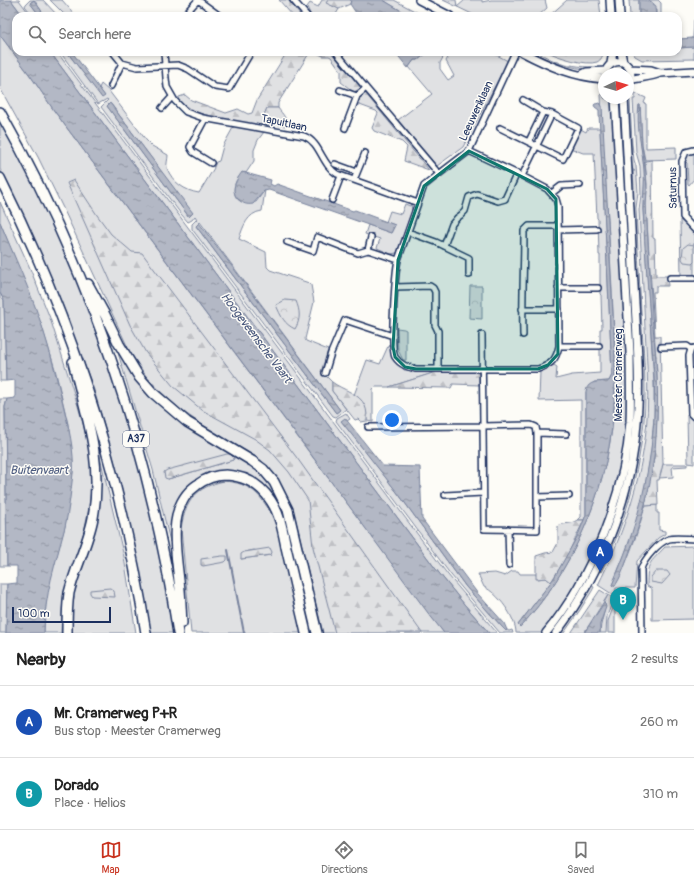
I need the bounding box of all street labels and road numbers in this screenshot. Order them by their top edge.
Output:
street label: Leeuweriklaan [456,79,496,143]
street label: Tapuitlaan [260,112,308,134]
street label: Saturnus [666,167,680,209]
street label: Meester Cramerweg [612,328,625,422]
road number: A37 [123,431,149,447]

